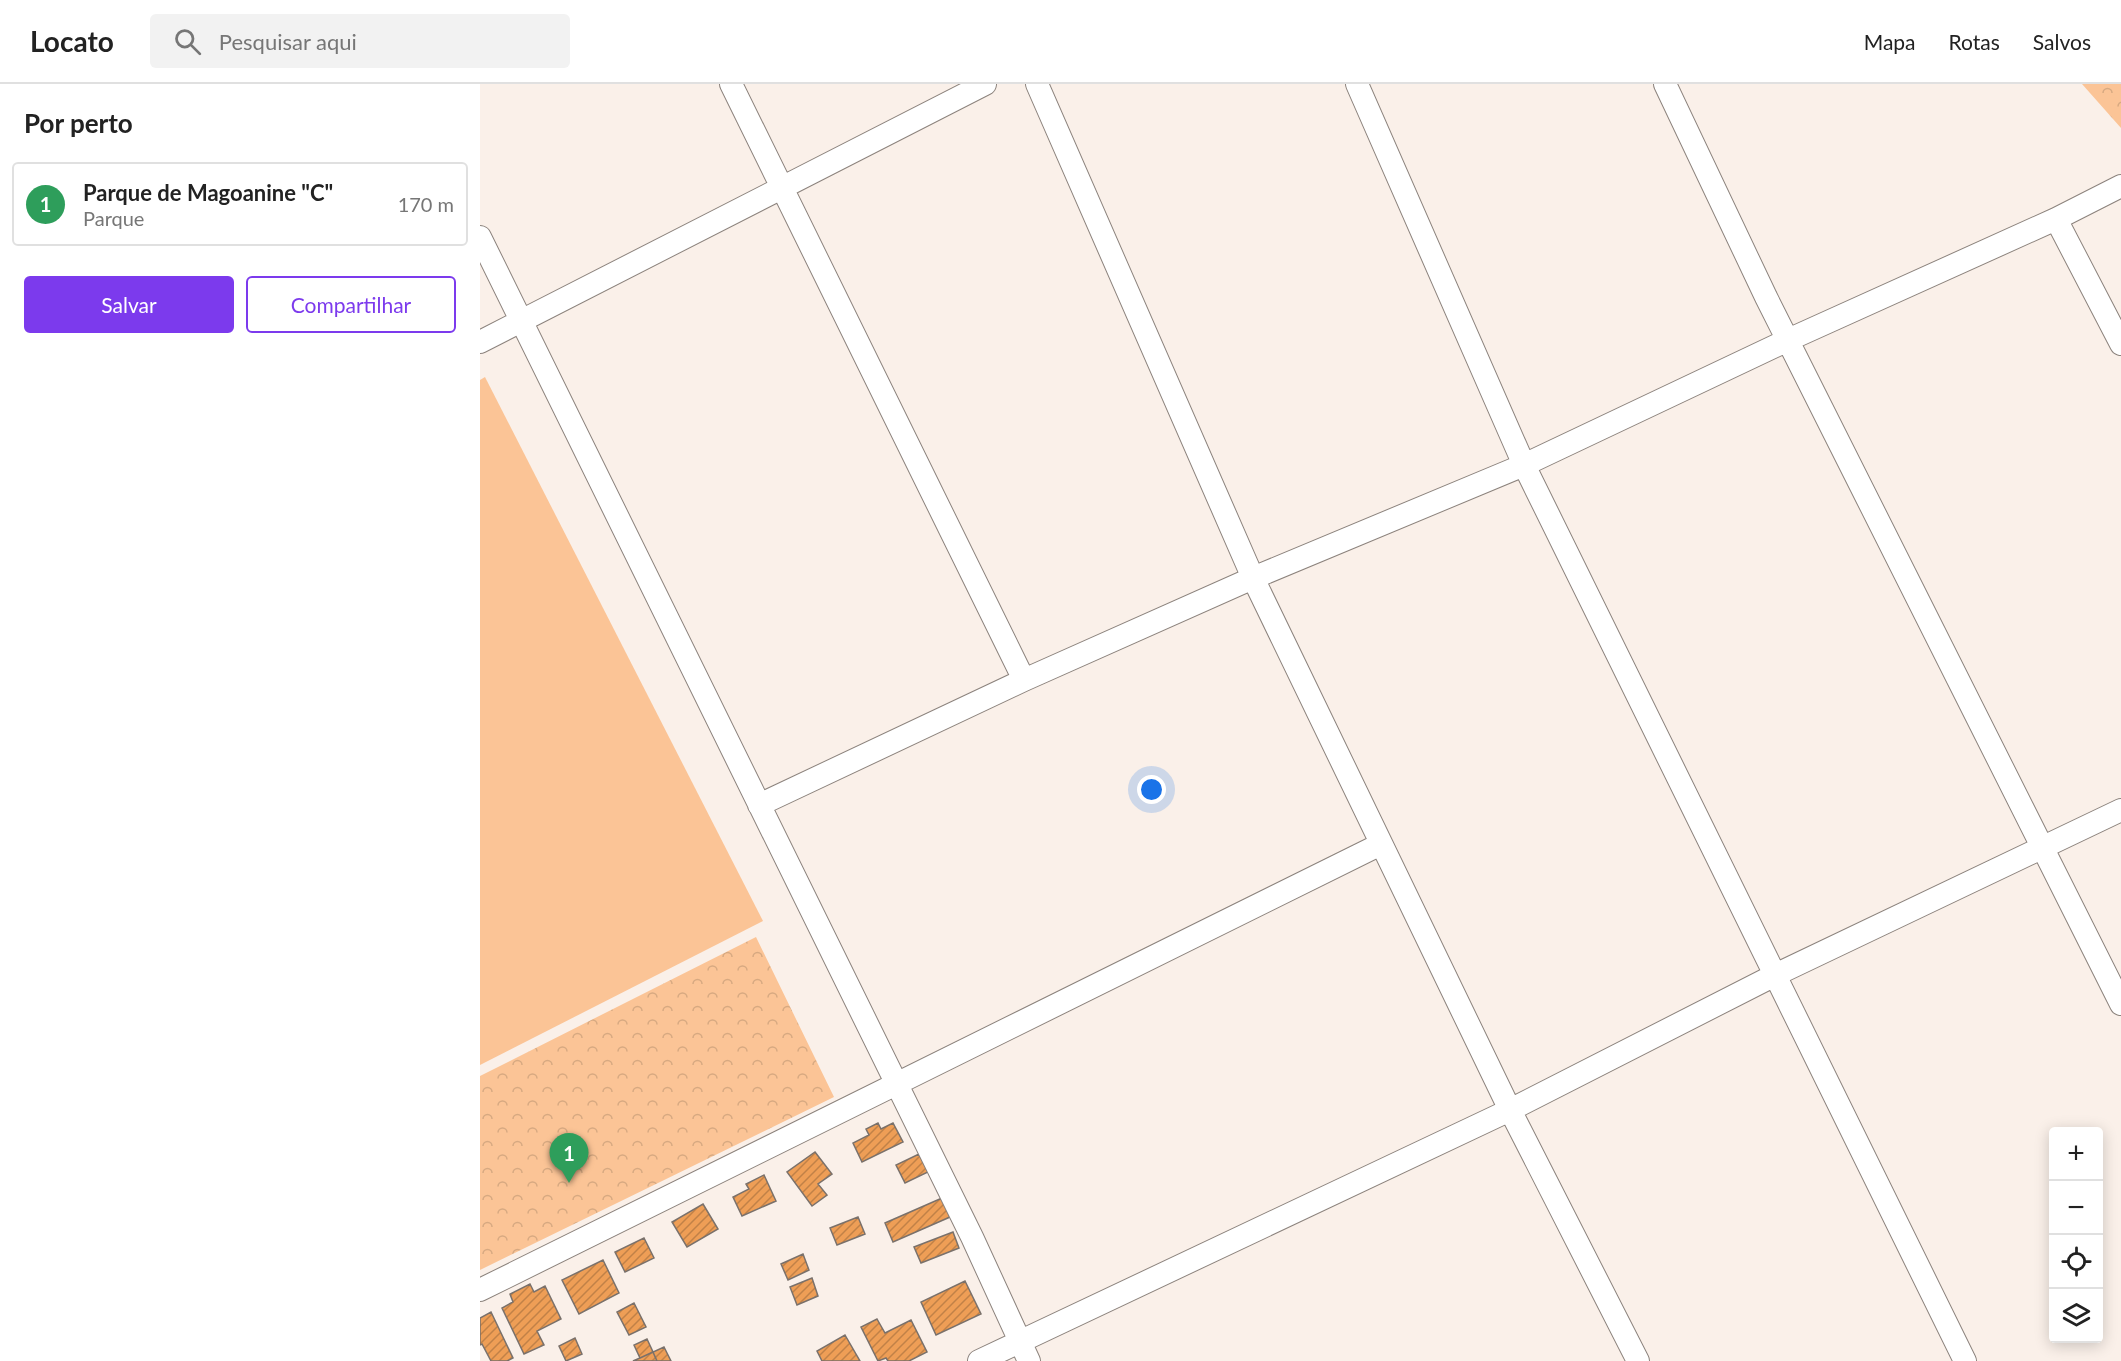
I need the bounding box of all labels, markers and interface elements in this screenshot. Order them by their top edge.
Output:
search box [150,14,570,68]
text: Locato [30,24,114,58]
icon: search [171,25,204,58]
text: Pesquisar aqui [219,28,357,55]
text: Mapa [1864,29,1916,54]
text: Rotas [1949,29,2000,54]
text: Salvos [2033,29,2091,54]
text: Por perto [24,107,133,139]
text: Parque de Magoanine "C" [83,179,333,206]
text: 1 [40,192,51,216]
text: 170 m [398,192,454,216]
text: Parque [83,206,144,230]
button: Salvar [24,276,234,333]
button: Compartilhar [246,276,456,333]
your location [1137,775,1166,804]
map controls [2049,1127,2103,1343]
button: + [2049,1127,2103,1181]
pin: 1 [550,1134,589,1183]
button: − [2049,1181,2103,1235]
button: locate [2049,1235,2103,1289]
button: layers [2049,1289,2103,1343]

